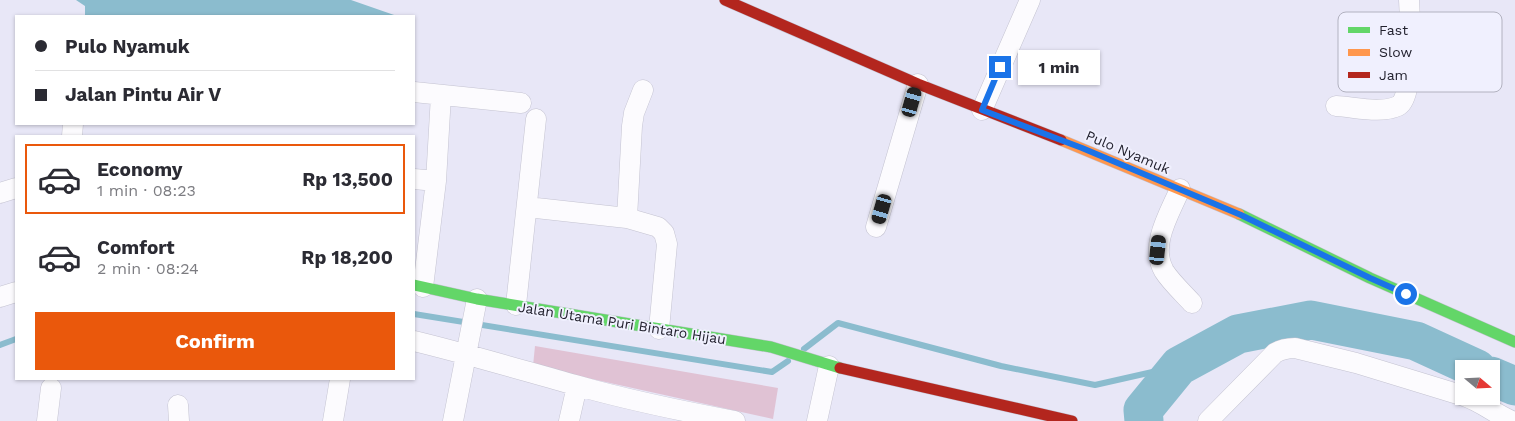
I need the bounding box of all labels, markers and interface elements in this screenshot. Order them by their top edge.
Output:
legend [1338,12,1502,92]
text: Fast [1379,22,1408,38]
text: Pulo Nyamuk [65,35,190,58]
text: Slow [1379,44,1412,60]
callout: 1 min [1018,50,1100,84]
route end [989,56,1011,78]
text: 1 min [1038,58,1080,77]
text: Jam [1379,67,1408,83]
text: Jalan Pintu Air V [65,83,221,106]
car [900,86,923,118]
street label: Pulo Nyamuk [1084,127,1173,177]
icon: car [37,157,82,202]
text: Economy [97,158,182,181]
text: Rp 13,500 [302,168,393,191]
text: 1 min · 08:23 [97,181,196,200]
car [870,193,893,225]
car [1148,234,1167,266]
icon: car [37,235,82,280]
text: Comfort [97,236,175,259]
text: Rp 18,200 [301,246,393,269]
text: 2 min · 08:24 [97,259,199,278]
route start [1395,283,1417,305]
street label: Jalan Utama Puri Bintaro Hijau [517,299,727,347]
button: Confirm [35,312,395,370]
north arrow [1455,360,1500,405]
map controls [1455,360,1500,405]

